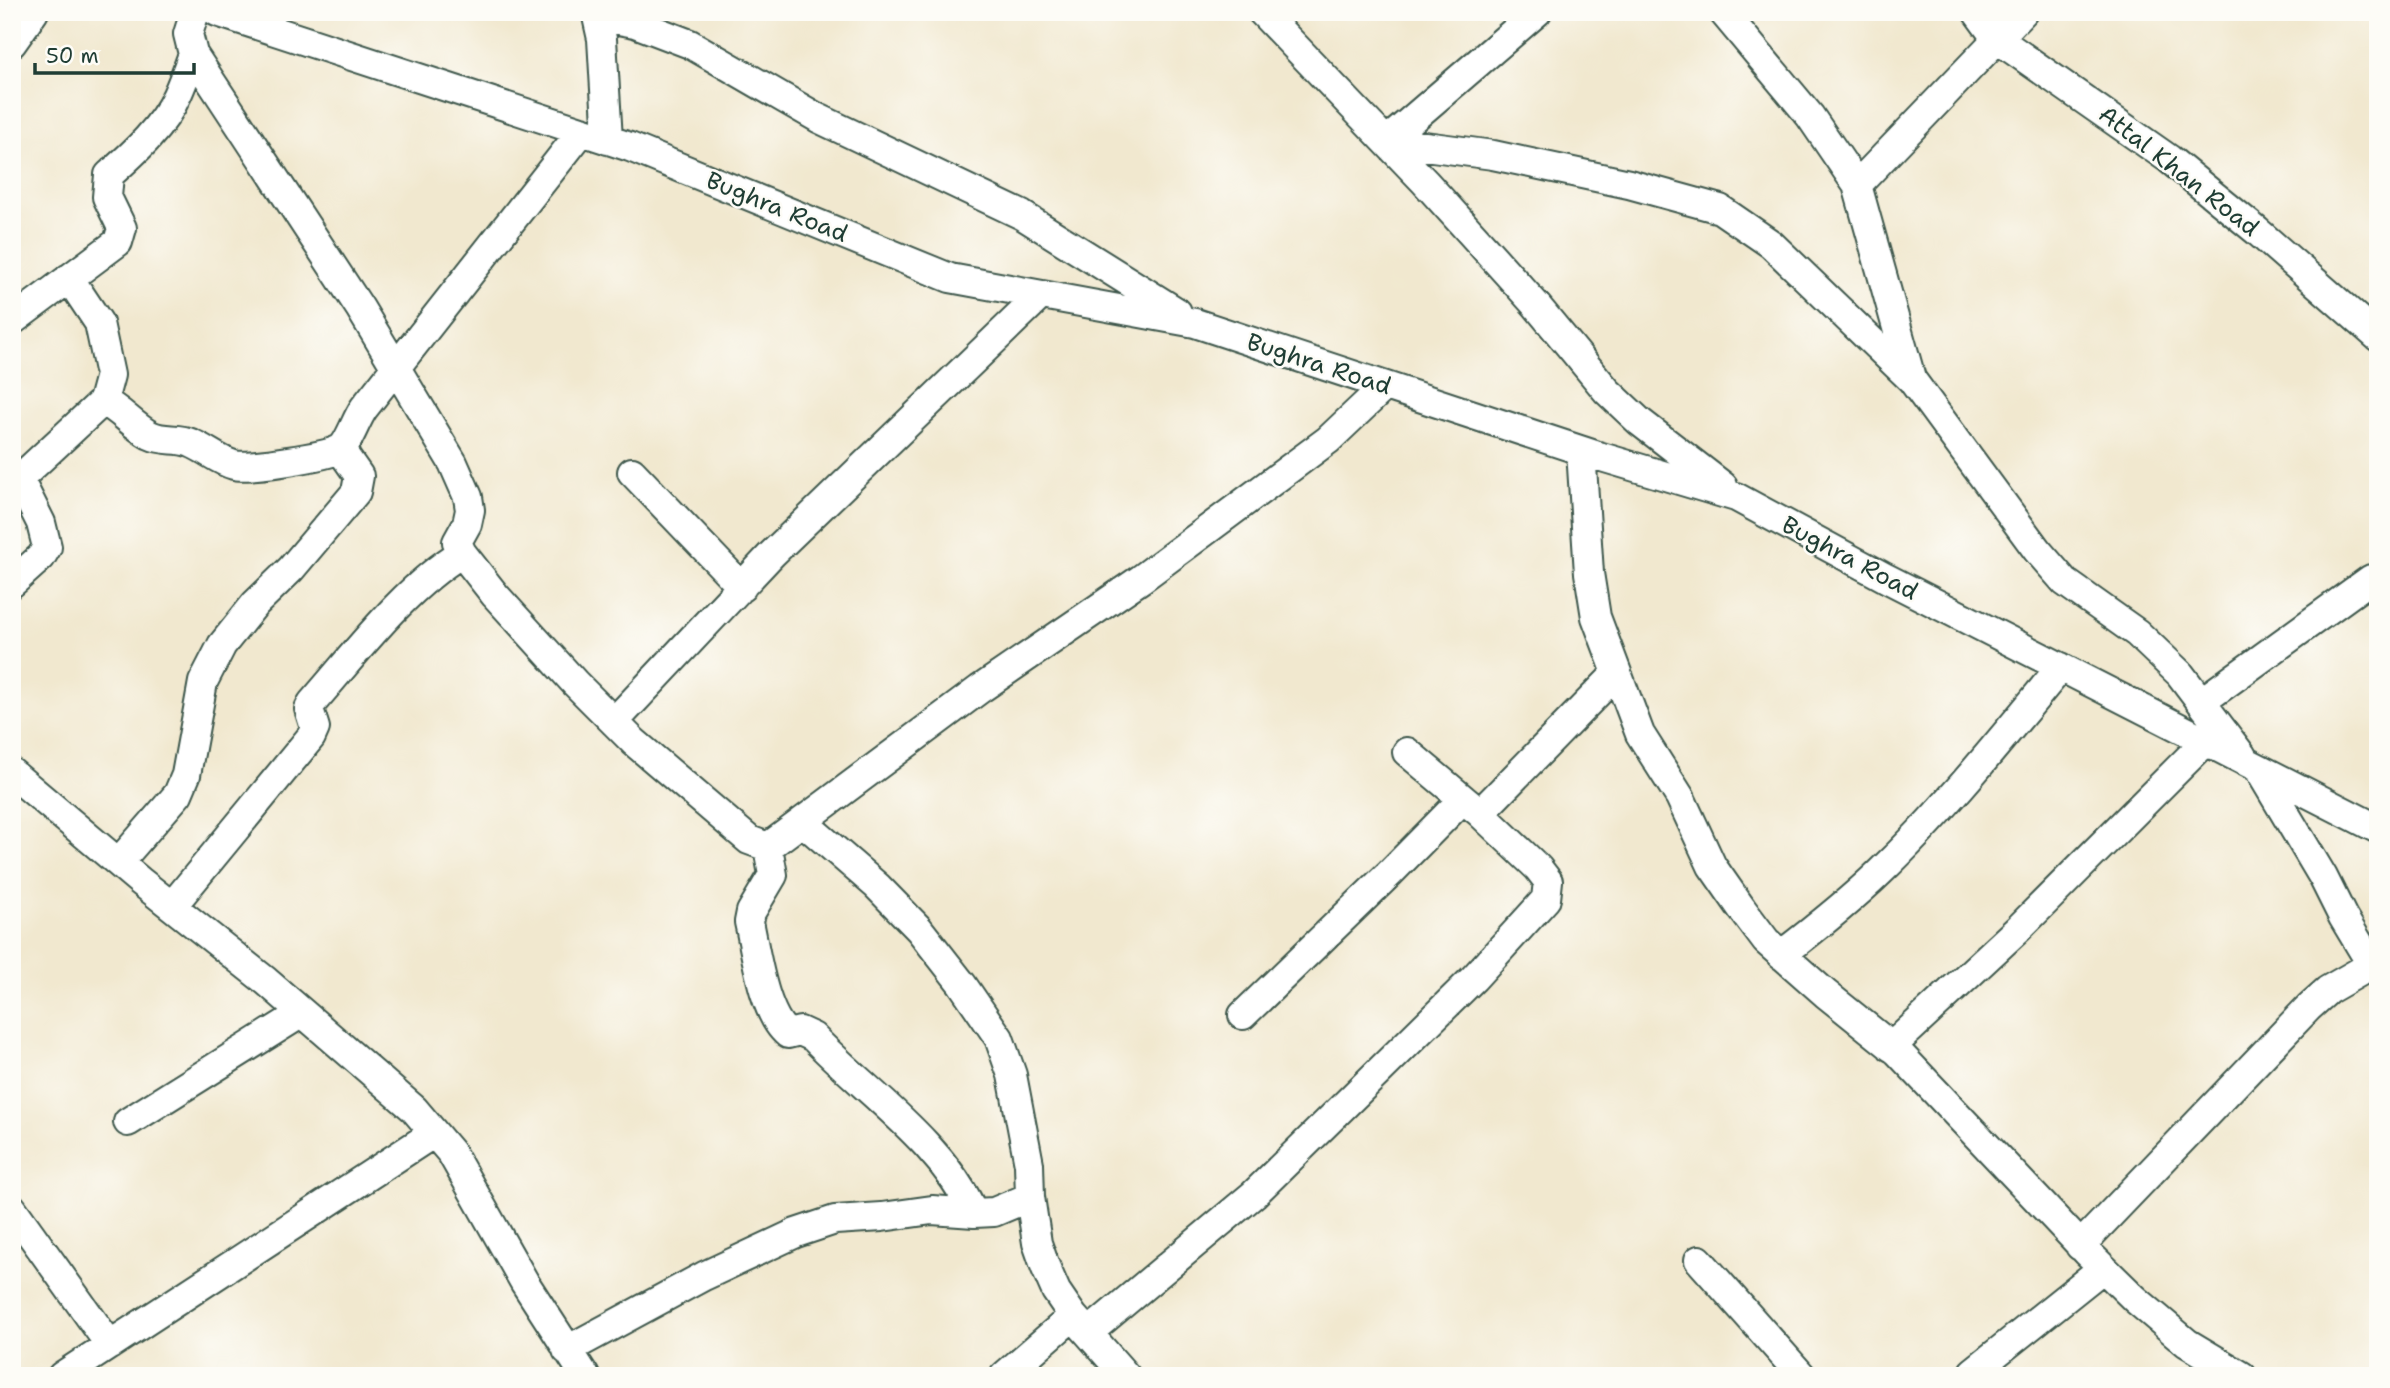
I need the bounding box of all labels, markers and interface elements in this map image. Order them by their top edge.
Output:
scale bar [35,32,194,76]
text: 50 m [46,42,99,70]
street label: Attal Khan Road [2092,98,2266,244]
street label: Bughra Road [701,164,853,250]
street label: Bughra Road [1243,326,1395,402]
street label: Bughra Road [1776,509,1924,607]

